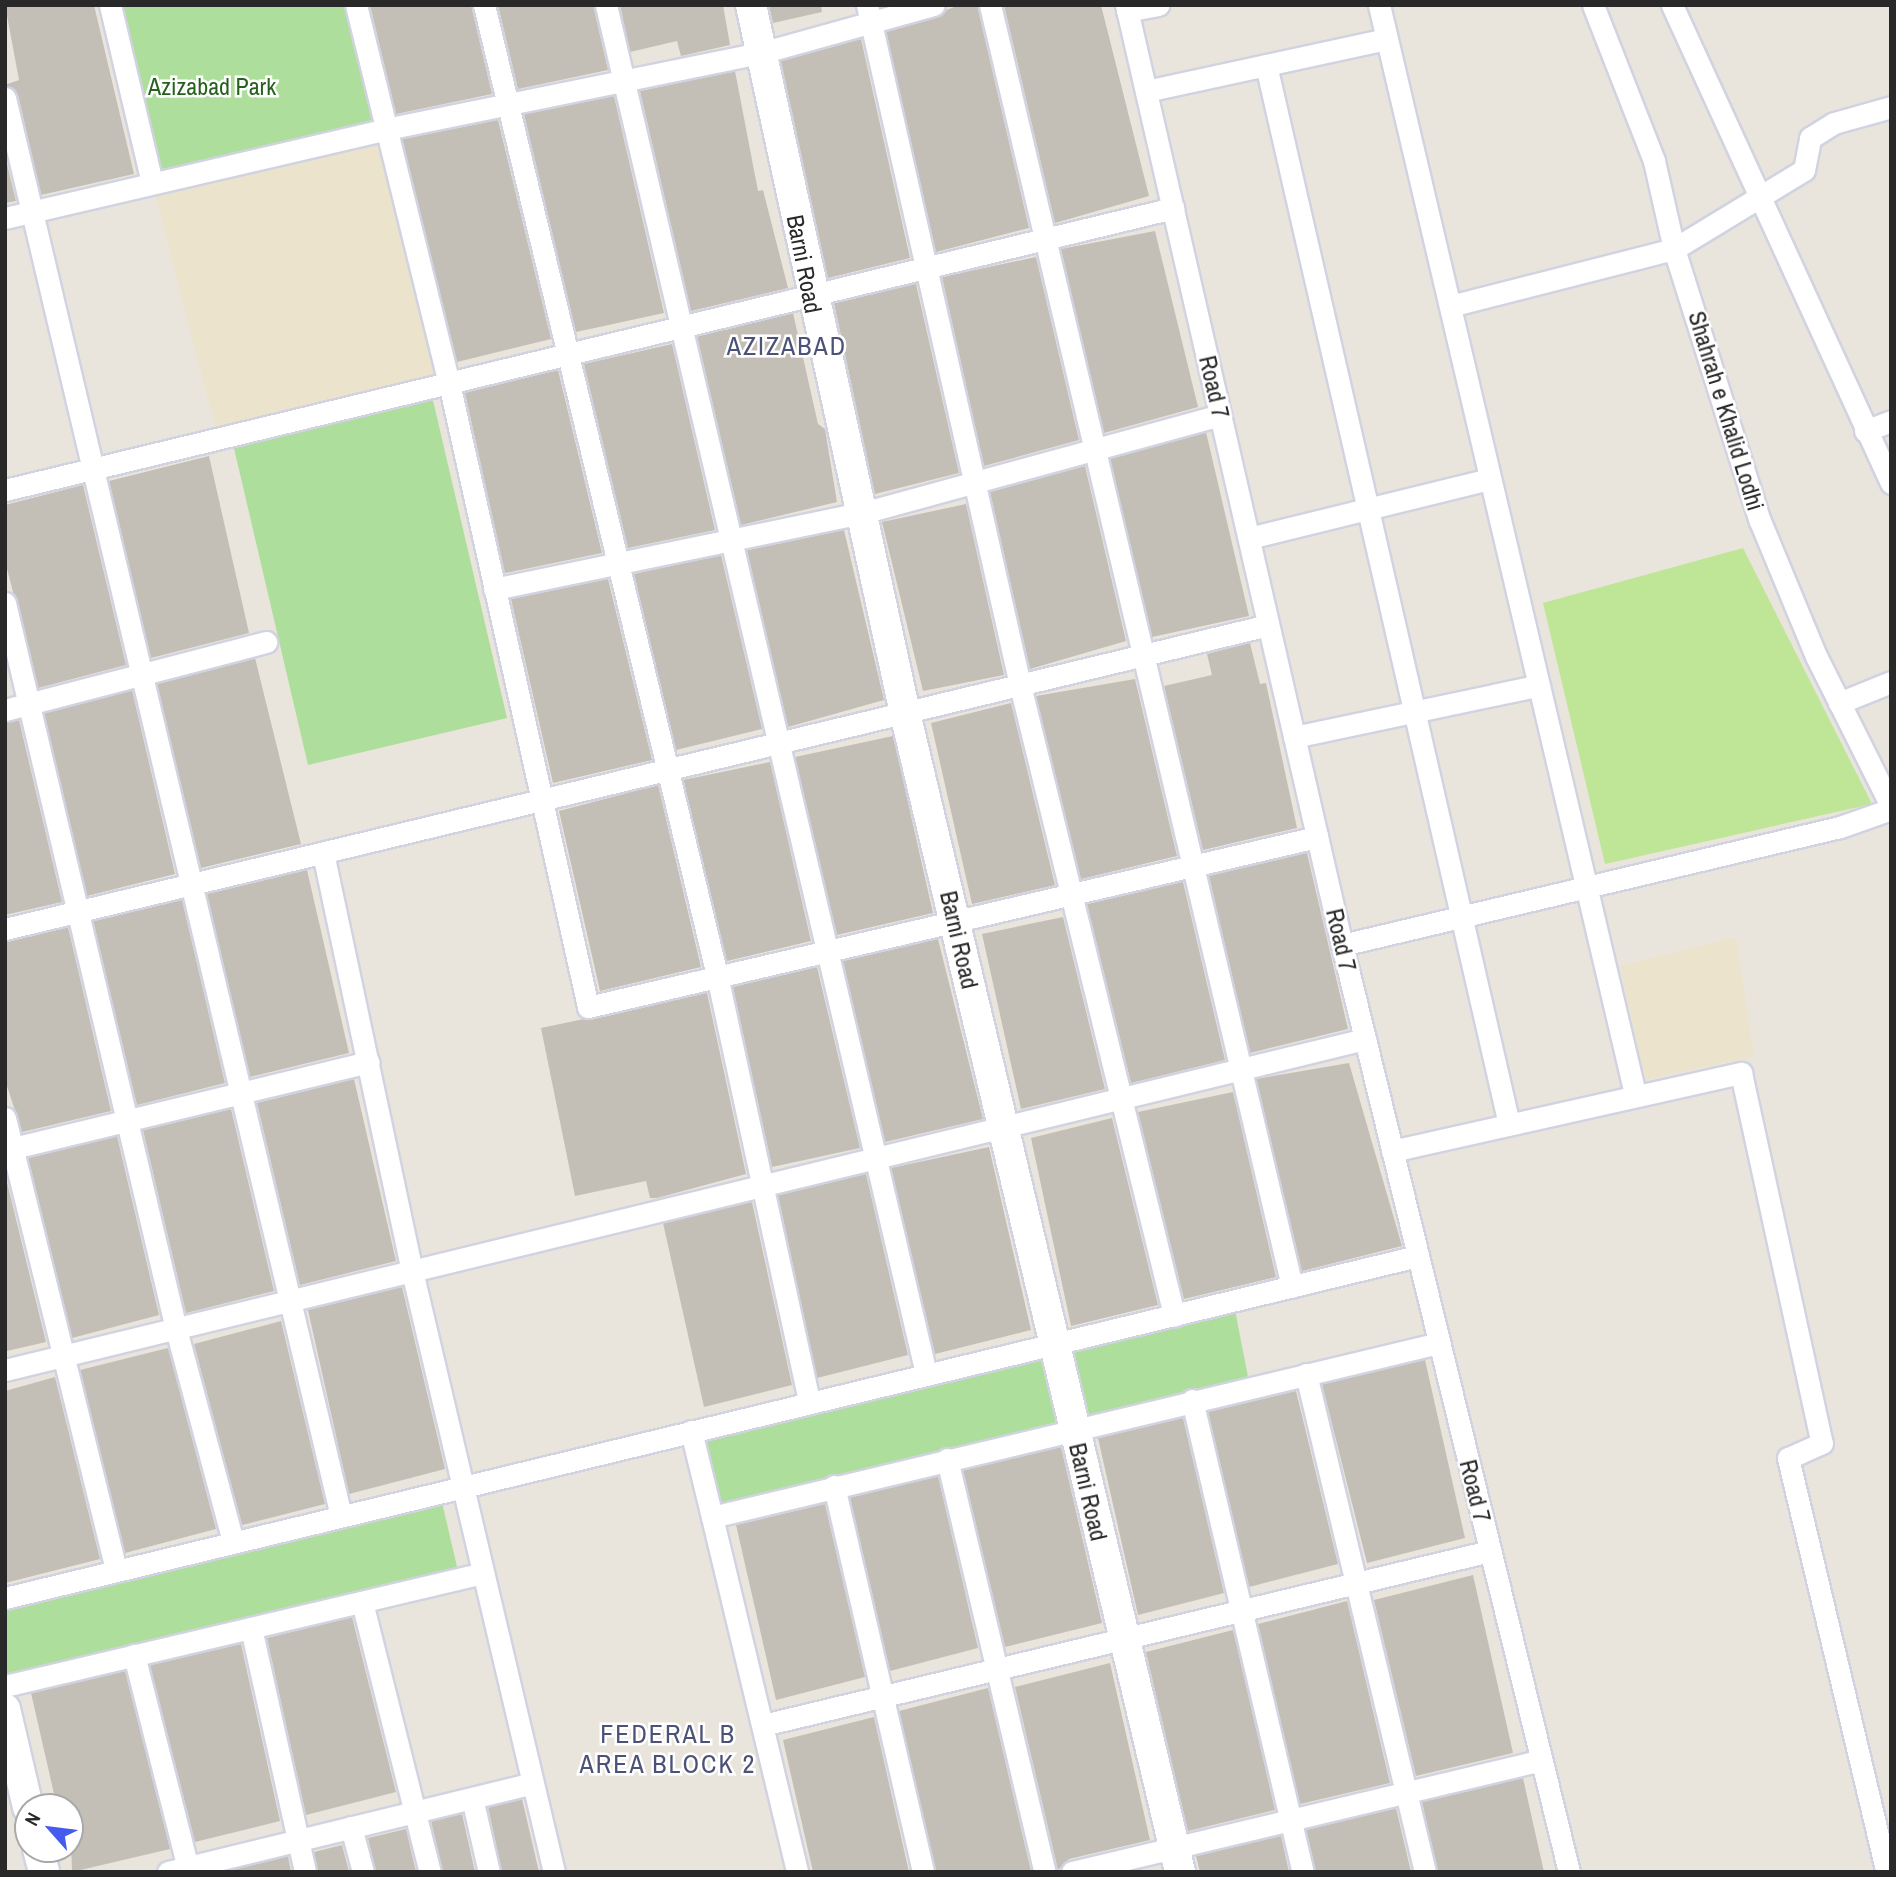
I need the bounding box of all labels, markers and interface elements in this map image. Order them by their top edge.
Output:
park label: Azizabad Park [148,73,276,101]
street label: Barni Road [780,212,828,316]
street label: Shahrah e Khalid Lodhi [1682,308,1770,514]
district label: AZIZABAD [728,330,846,362]
street label: Road 7 [1193,353,1235,421]
street label: Barni Road [934,888,984,992]
street label: Road 7 [1320,906,1362,974]
street label: Barni Road [1063,1440,1113,1544]
street label: Road 7 [1453,1457,1497,1525]
district label: FEDERAL B AREA BLOCK 2 [580,1718,756,1780]
north arrow [14,1793,84,1863]
text: N [18,1808,46,1830]

